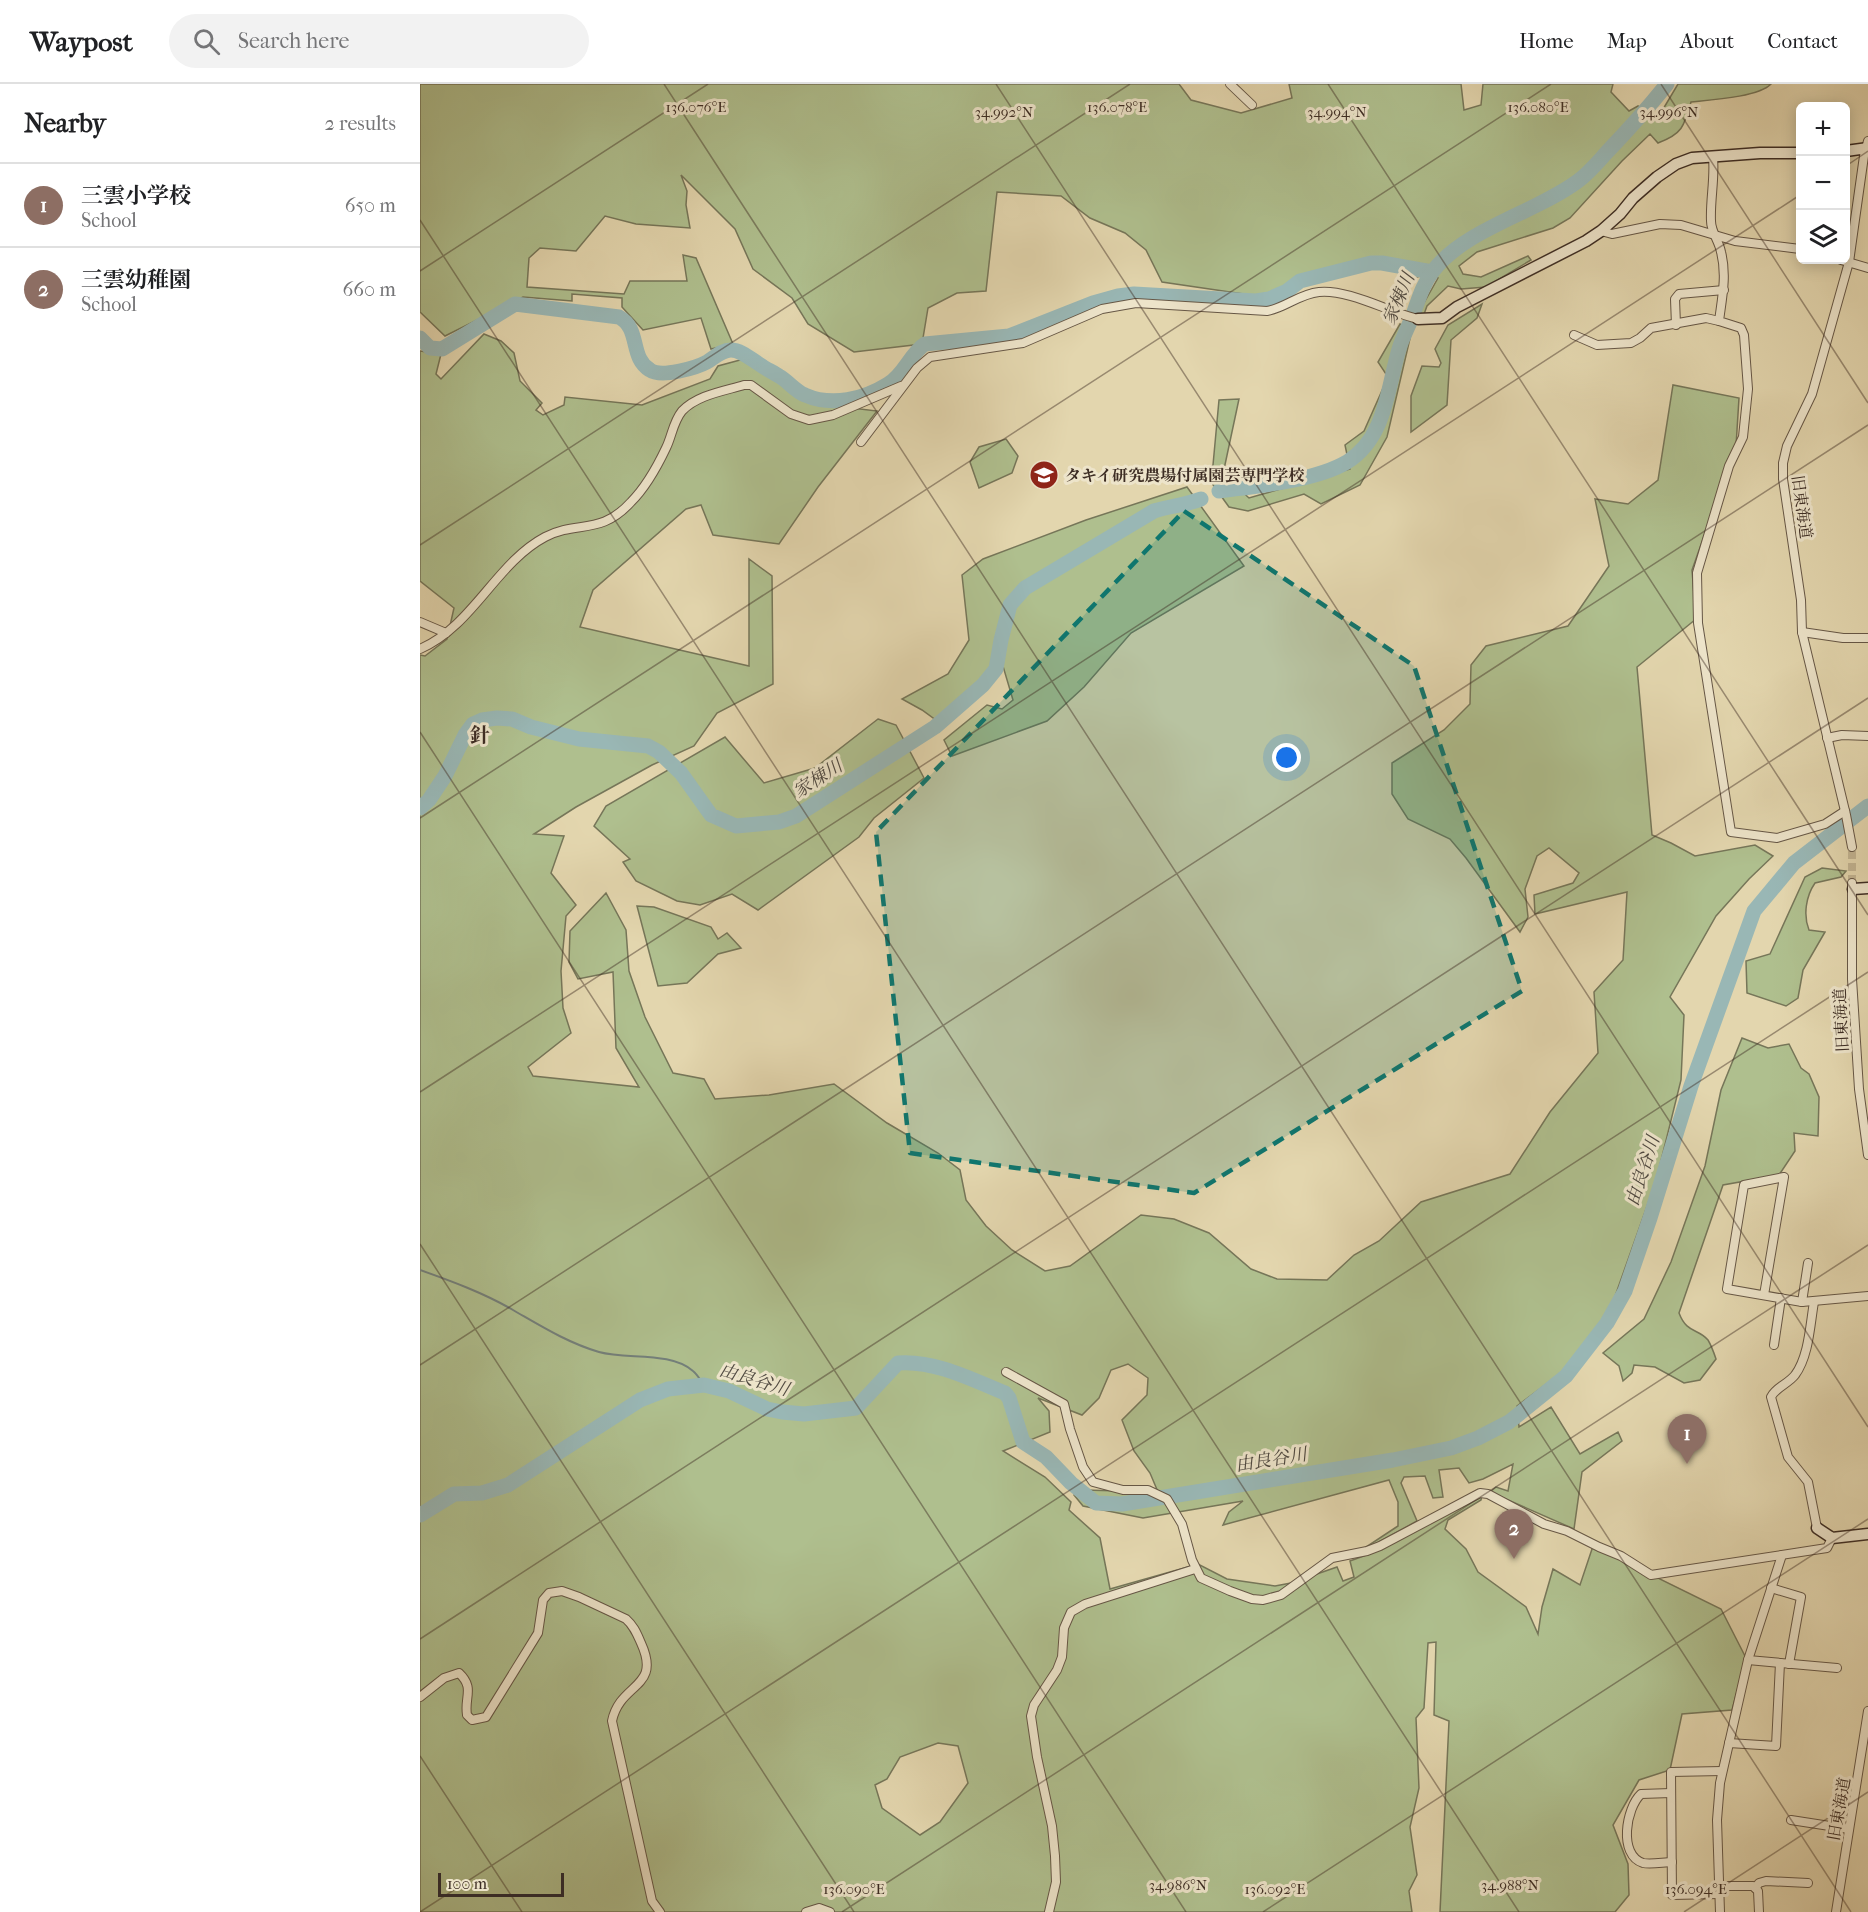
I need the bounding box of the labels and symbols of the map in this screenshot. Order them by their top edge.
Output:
text: 136.076°E [666,98,726,116]
text: 136.078°E [1087,98,1147,116]
text: 136.080°E [1507,98,1569,116]
text: 34.992°N [975,103,1034,121]
text: 34.994°N [1307,103,1367,121]
text: 34.996°N [1640,103,1699,121]
water label: 家棟川 [1379,268,1420,328]
school or university icon: タキイ研究農場付属園芸専門学校 [1028,459,1060,491]
place label: タキイ研究農場付属園芸専門学校 [1065,466,1305,485]
street label: 旧東海道 [1788,474,1816,540]
district label: 針 [470,724,490,747]
your location [1272,743,1301,772]
water label: 家棟川 [790,754,848,803]
street label: 旧東海道 [1830,988,1852,1052]
water label: 由良谷川 [1622,1132,1665,1208]
water label: 由良谷川 [717,1359,793,1401]
pin: 1 [1668,1414,1706,1464]
water label: 由良谷川 [1234,1444,1310,1476]
pin: 2 [1494,1510,1534,1559]
street label: 旧東海道 [1824,1776,1854,1842]
scale bar [438,1870,564,1898]
text: 34.986°N [1149,1876,1208,1894]
text: 34.988°N [1481,1876,1540,1894]
text: 136.090°E [823,1880,885,1898]
text: 136.092°E [1244,1880,1306,1898]
text: 136.094°E [1665,1880,1727,1898]

